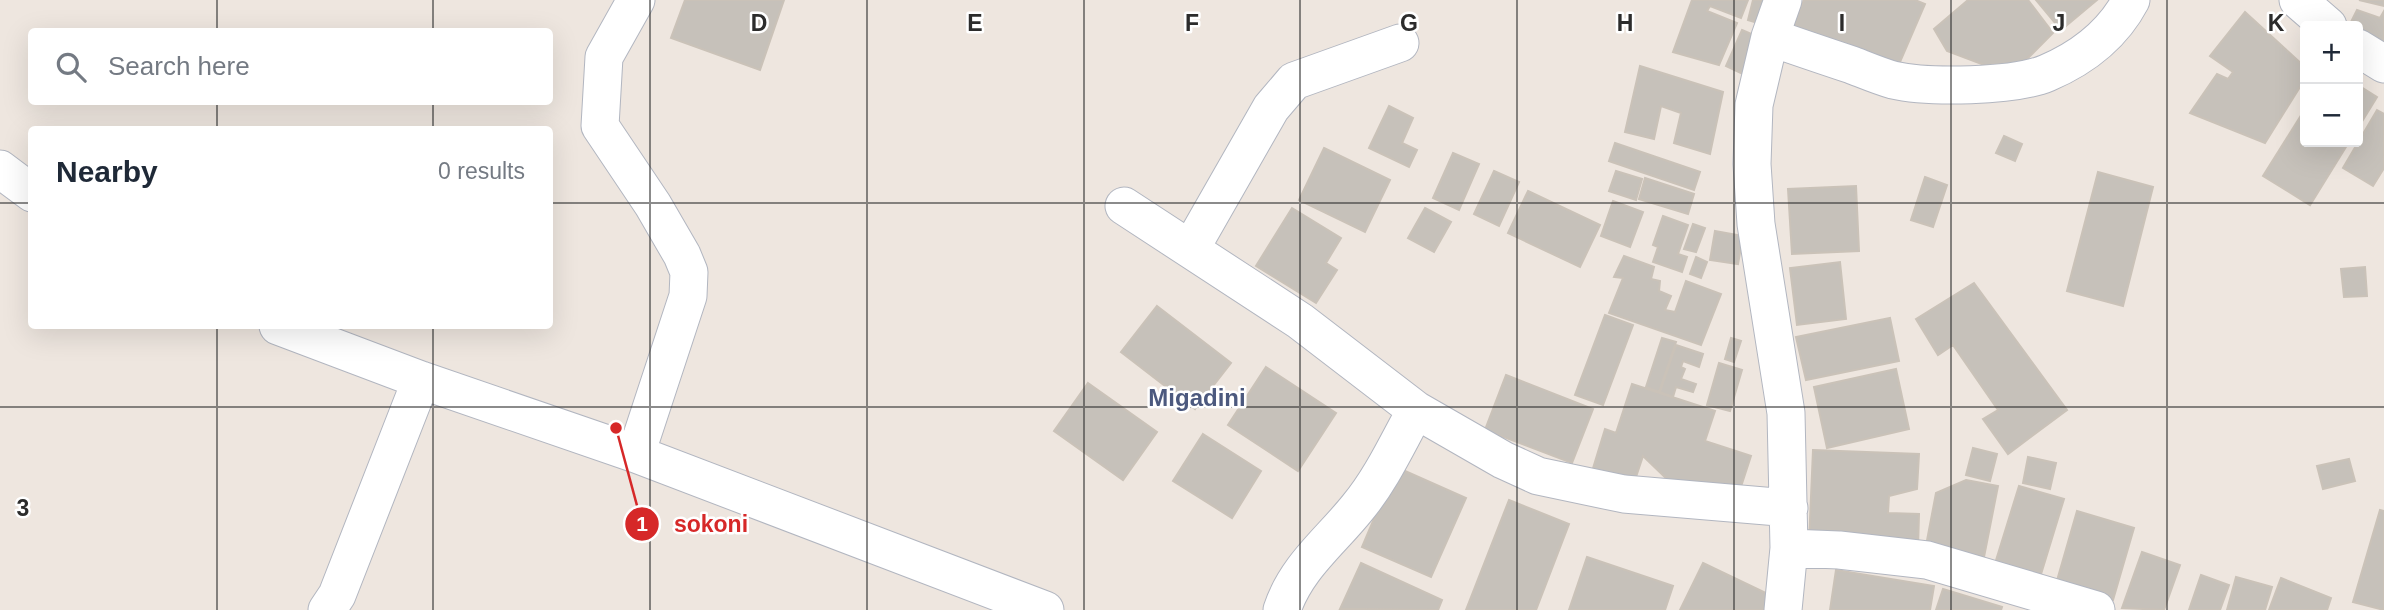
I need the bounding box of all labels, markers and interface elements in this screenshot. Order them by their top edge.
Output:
text: D [751,10,767,36]
text: E [967,10,983,36]
text: F [1185,10,1199,36]
text: G [1400,10,1418,36]
text: H [1617,10,1633,36]
text: I [1839,10,1845,36]
text: J [2053,10,2065,36]
text: K [2268,10,2285,36]
map controls [2300,21,2363,147]
button: + [2300,21,2363,84]
search box [28,28,553,105]
icon: search [52,48,90,86]
text: Search here [108,51,250,81]
button: − [2300,84,2363,147]
text: Nearby [56,155,158,188]
text: 0 results [438,158,525,184]
district label: Migadini [1148,384,1246,411]
text: 3 [17,495,29,521]
callout: sokoni [625,502,762,546]
text: sokoni [674,511,748,537]
text: 1 [636,512,648,535]

